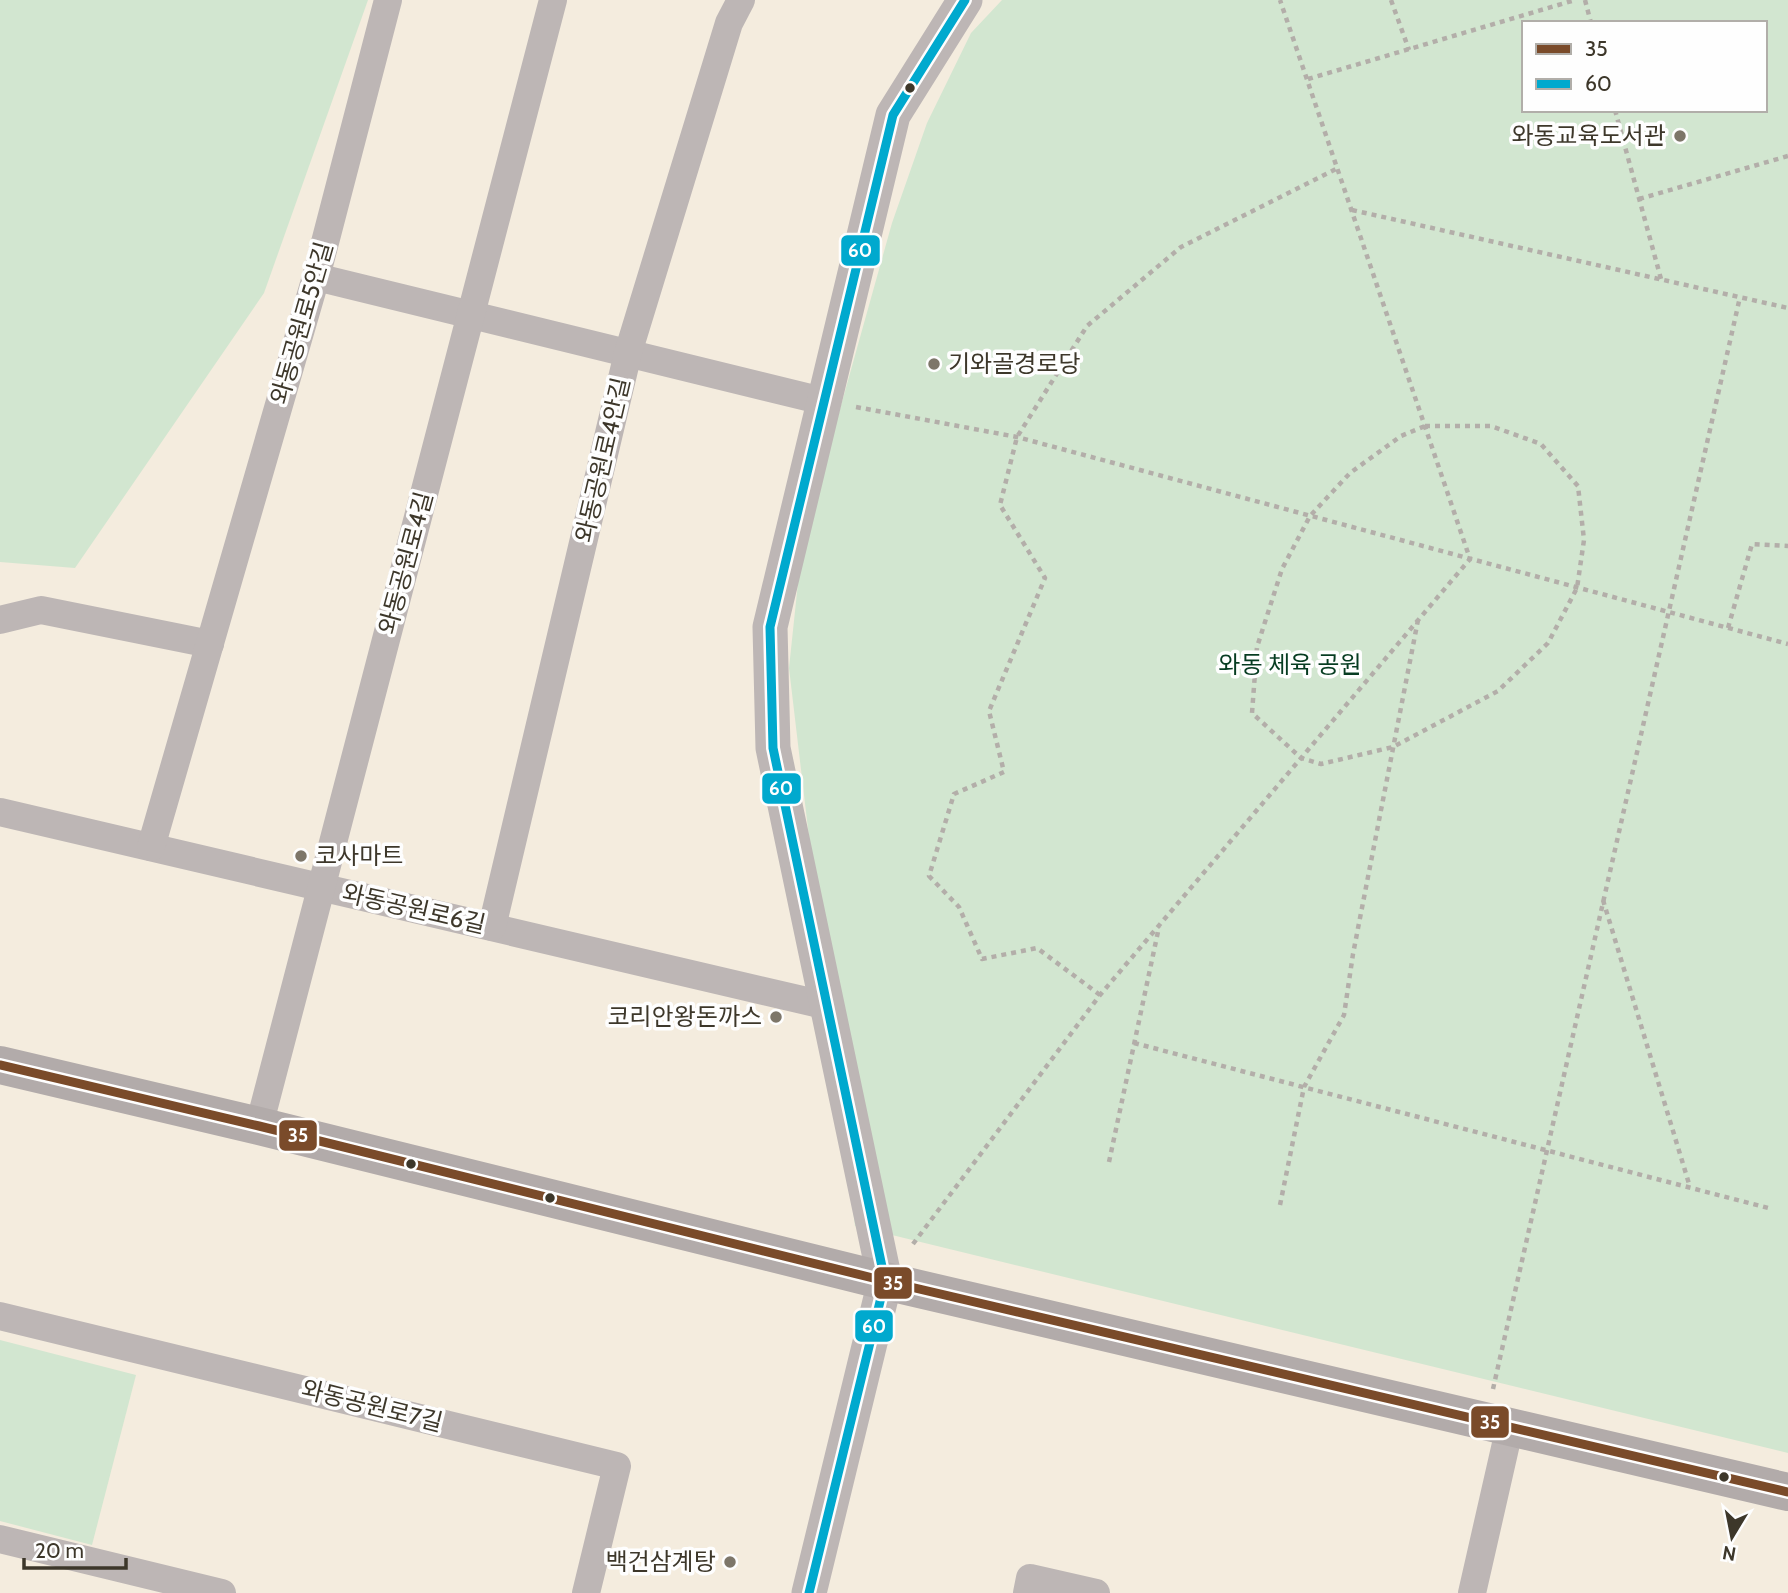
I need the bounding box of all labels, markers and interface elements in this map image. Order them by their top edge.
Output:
legend [1522,21,1767,112]
text: 35 [1585,36,1608,61]
text: 60 [1585,71,1612,96]
unlabelled marker [903,81,917,95]
place label: 와동교육도서관 [1511,121,1666,150]
marker: 와동교육도서관 [1672,128,1688,144]
line badge: 60 [840,234,881,267]
street label: 와동공원로5안길 [264,238,339,407]
text: 60 [848,239,872,262]
place label: 기와골경로당 [948,349,1080,378]
marker: 기와골경로당 [926,356,942,372]
street label: 와동공원로4안길 [569,375,636,545]
street label: 와동공원로4길 [373,488,438,637]
park label: 와동 체육 공원 [1218,650,1362,679]
line badge: 60 [761,772,802,805]
text: 60 [769,777,793,800]
place label: 코사마트 [315,841,403,870]
marker: 코사마트 [293,848,309,864]
street label: 와동공원로6길 [340,878,489,939]
place label: 코리안왕돈까스 [607,1002,762,1031]
marker: 코리안왕돈까스 [768,1009,784,1025]
line badge: 35 [278,1119,318,1152]
text: 35 [288,1124,308,1147]
unlabelled marker [404,1157,418,1171]
unlabelled marker [543,1191,557,1205]
line badge: 35 [873,1266,913,1300]
text: 35 [883,1272,903,1295]
line badge: 60 [854,1309,894,1343]
text: 60 [862,1315,886,1338]
street label: 와동공원로7길 [298,1374,446,1437]
line badge: 35 [1470,1405,1510,1439]
text: 35 [1480,1411,1500,1434]
unlabelled marker [1717,1470,1731,1484]
north arrow [1697,1502,1767,1572]
scale bar [24,1526,126,1570]
text: 20 m [35,1538,84,1563]
text: N [1721,1541,1738,1566]
place label: 백건삼계탕 [606,1547,716,1576]
marker: 백건삼계탕 [722,1554,738,1570]

